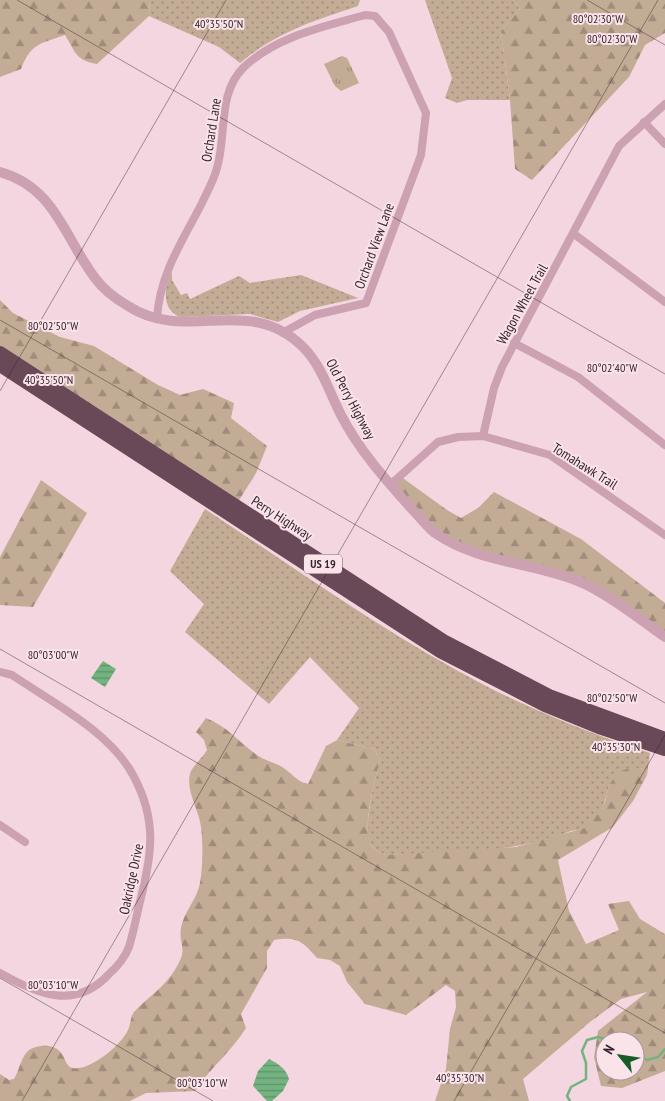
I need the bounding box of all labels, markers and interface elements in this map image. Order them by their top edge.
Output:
text: 80°02'30"W [573,11,623,26]
text: 40°35'50"N [195,16,243,31]
text: 80°02'30"W [587,31,637,46]
street label: Orchard Lane [197,97,225,163]
street label: Orchard View Lane [350,200,398,291]
street label: Wagon Wheel Trail [493,260,552,347]
text: 80°02'50"W [28,318,78,333]
street label: Old Perry Highway [322,355,380,443]
text: 80°02'40"W [587,360,637,375]
text: 40°35'50"N [25,372,73,387]
street label: Tomahawk Trail [549,439,622,494]
street label: Perry Highway [248,492,316,545]
road number: US 19 [304,554,342,574]
text: 80°03'00"W [28,647,78,662]
text: 80°02'50"W [587,690,637,705]
text: 40°35'30"N [592,739,640,754]
street label: Oakridge Drive [115,842,147,916]
text: 80°03'10"W [28,977,78,992]
north arrow [595,1031,645,1081]
text: N [599,1042,618,1057]
text: 40°35'30"N [436,1070,484,1085]
text: 80°03'10"W [177,1075,227,1090]

